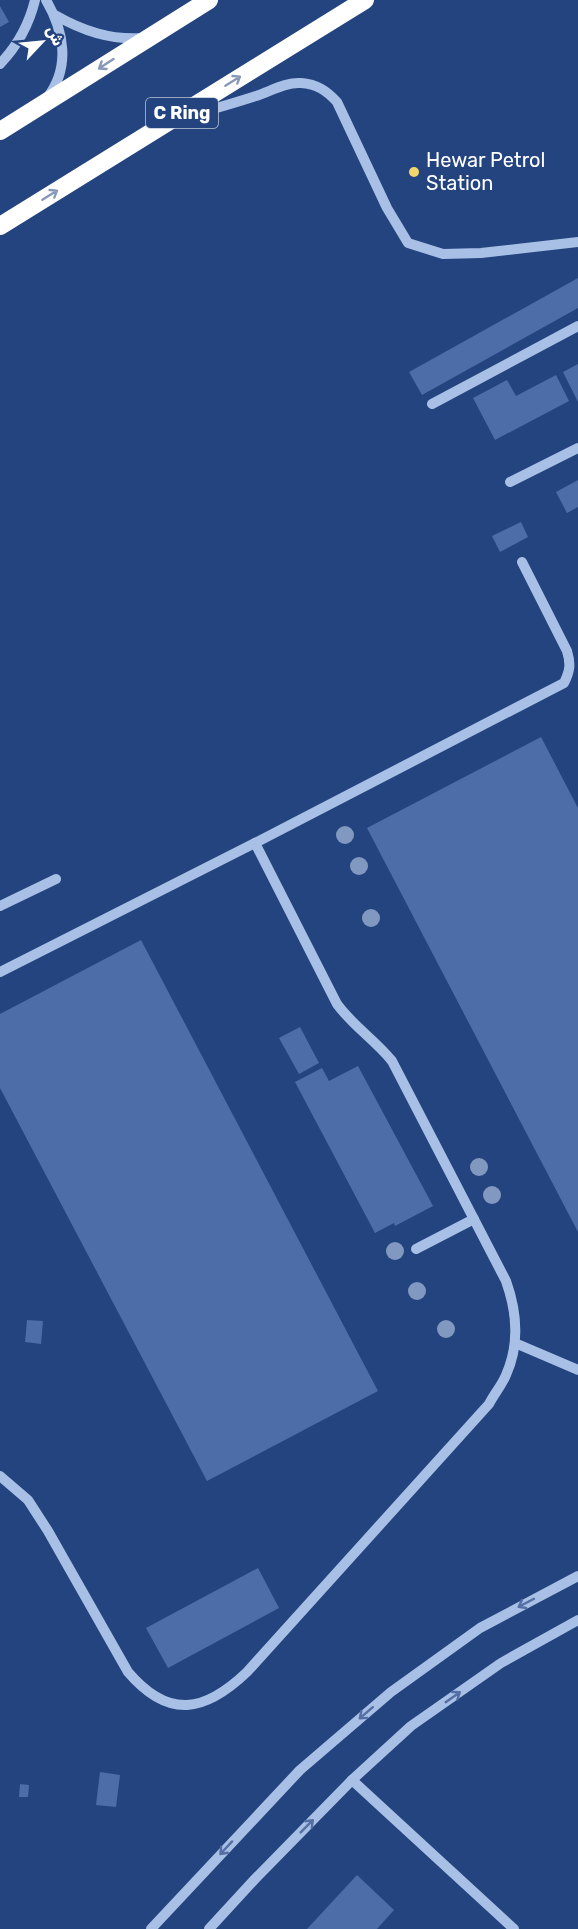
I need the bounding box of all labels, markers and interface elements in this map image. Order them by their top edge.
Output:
north arrow [12,12,72,72]
text: ش [42,22,68,49]
one-way arrow [98,58,115,70]
one-way arrow [224,75,241,87]
road number: C Ring [146,98,218,128]
place label: Hewar Petrol Station [426,148,545,195]
marker: Hewar Petrol Station [407,165,421,179]
one-way arrow [41,189,58,201]
one-way arrow [518,1597,535,1609]
one-way arrow [445,1691,461,1703]
one-way arrow [359,1706,374,1720]
one-way arrow [300,1818,315,1833]
one-way arrow [219,1841,233,1856]

